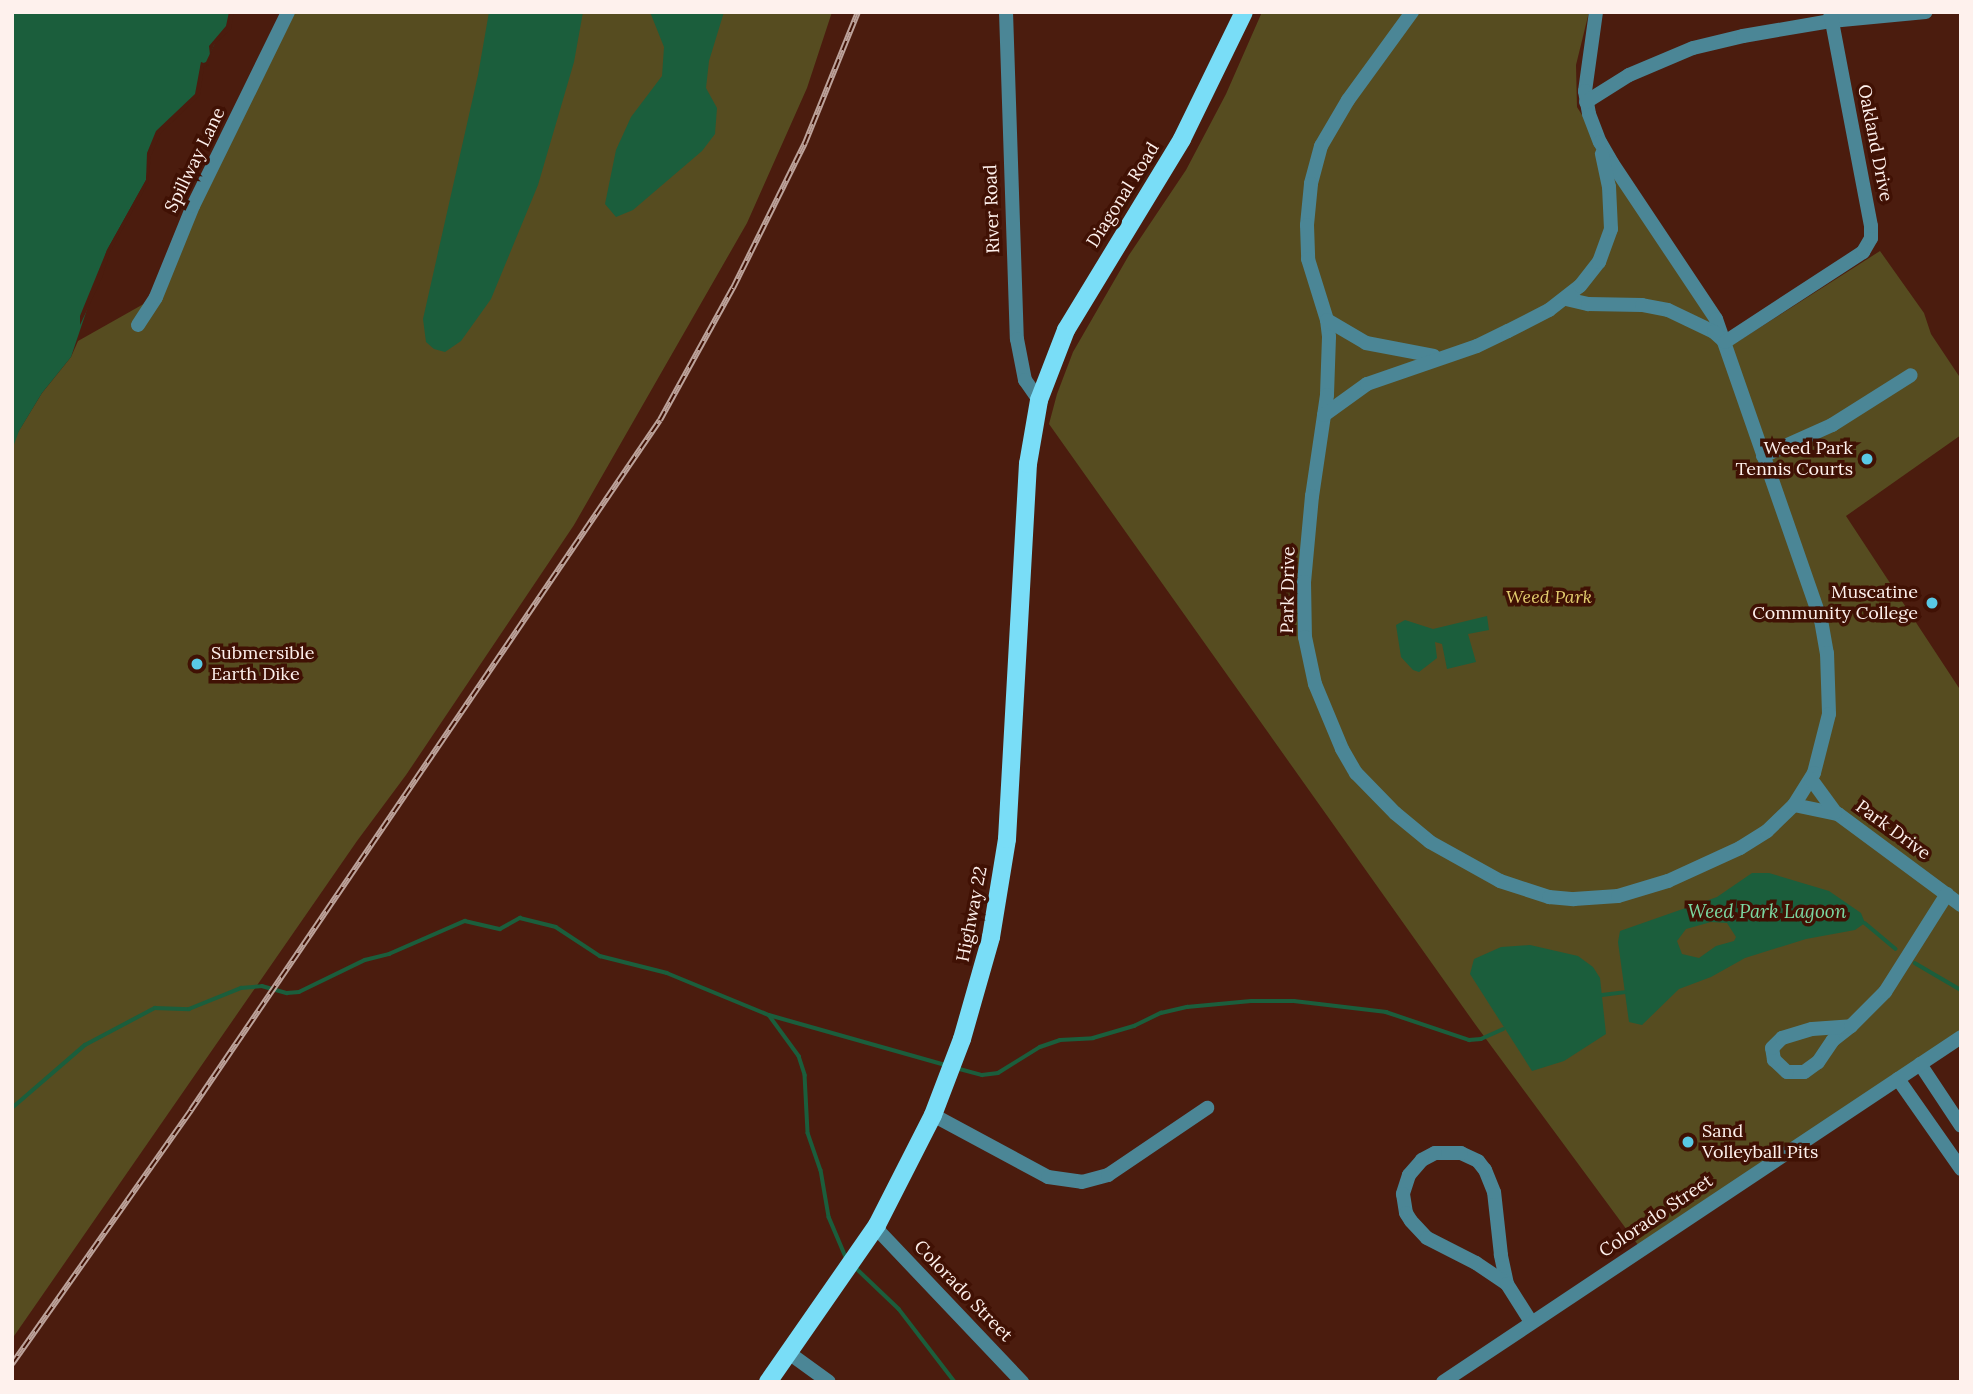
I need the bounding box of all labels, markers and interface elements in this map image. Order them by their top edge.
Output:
street label: Oakland Drive [1853,83,1897,203]
street label: Spillway Lane [160,104,230,216]
street label: Diagonal Road [1082,138,1164,252]
street label: River Road [980,164,1004,254]
place label: Weed Park Tennis Courts [1736,438,1853,480]
marker: Weed Park Tennis Courts [1859,451,1875,467]
street label: Park Drive [1276,546,1300,634]
place label: Muscatine Community College [1752,582,1918,624]
park label: Weed Park [1506,586,1592,608]
marker: Muscatine Community College [1924,595,1940,611]
place label: Submersible Earth Dike [211,643,314,686]
marker: Submersible Earth Dike [189,656,205,672]
street label: Park Drive [1851,796,1935,864]
street label: Highway 22 [952,864,992,964]
water label: Weed Park Lagoon [1688,901,1846,923]
place label: Sand Volleyball Pits [1702,1121,1818,1164]
marker: Sand Volleyball Pits [1680,1134,1696,1150]
street label: Colorado Street [1595,1170,1717,1262]
street label: Colorado Street [909,1236,1017,1346]

